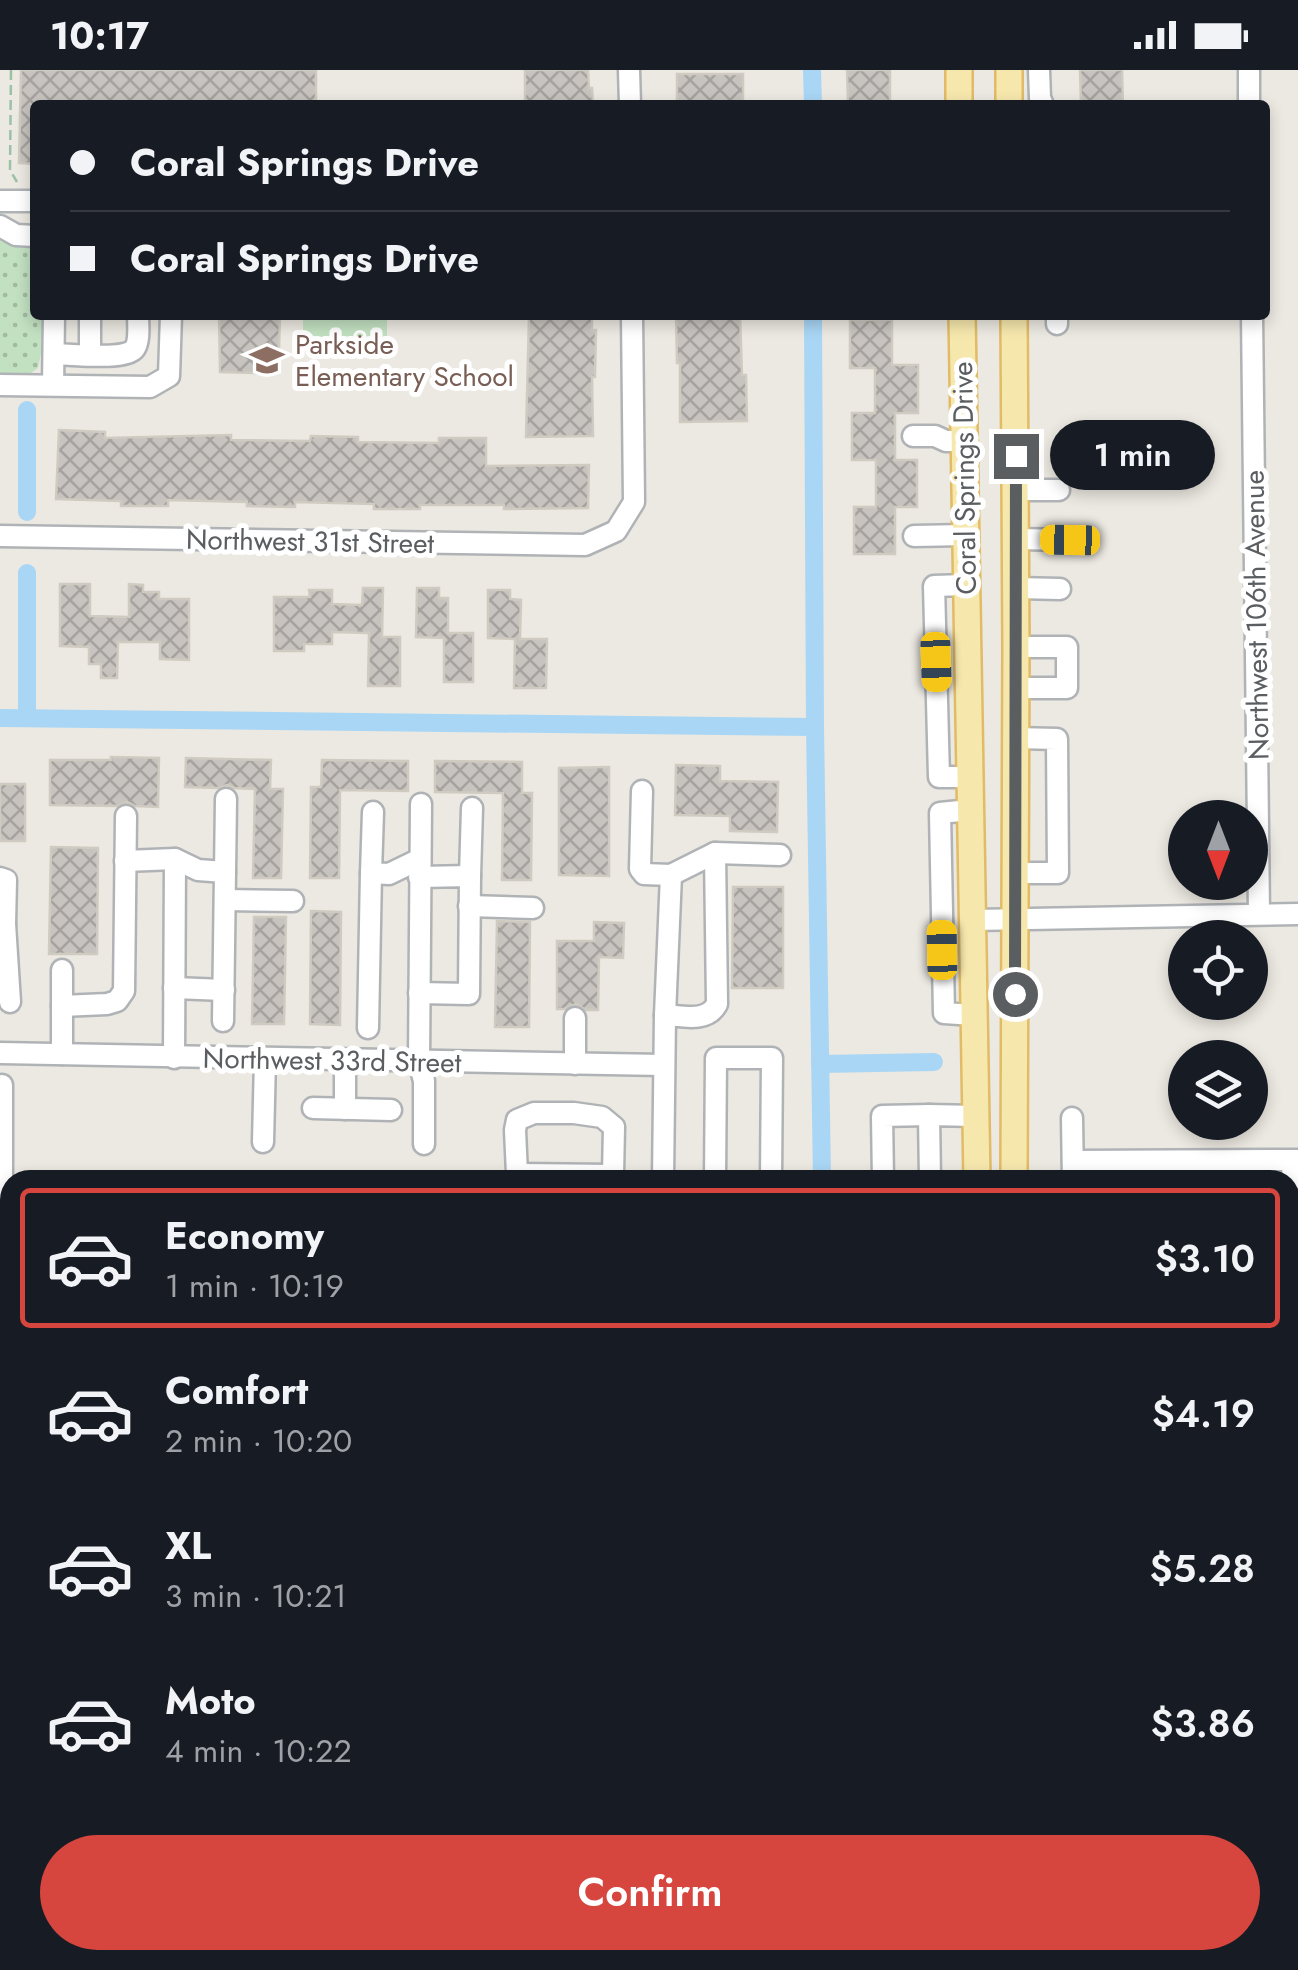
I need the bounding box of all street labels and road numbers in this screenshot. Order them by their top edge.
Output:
street label: Coral Springs Drive [942,361,987,595]
street label: Northwest 106th Avenue [1233,470,1280,760]
street label: Northwest 31st Street [185,519,435,564]
street label: Northwest 33rd Street [202,1038,462,1083]

